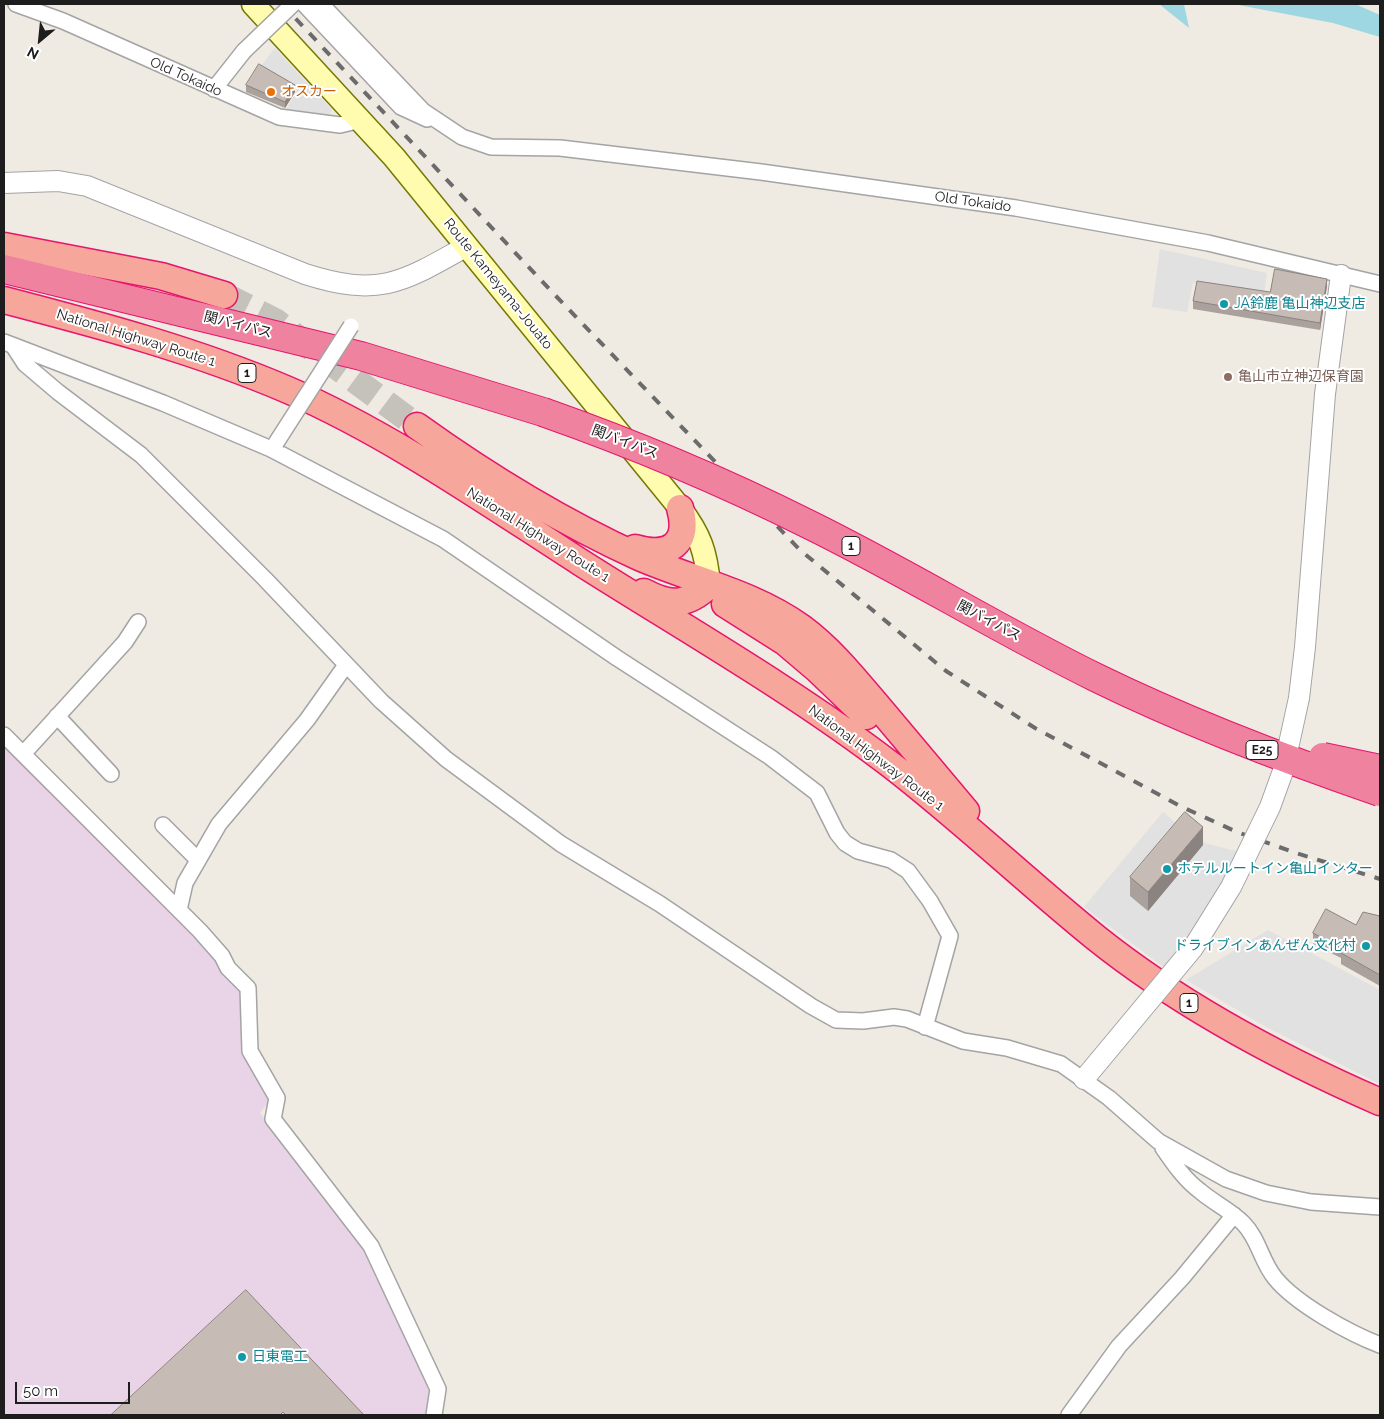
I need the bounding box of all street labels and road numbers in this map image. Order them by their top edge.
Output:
street label: Old Tokaido [147,54,225,100]
street label: Old Tokaido [934,188,1012,216]
street label: Route Kameyama-Jouato [440,215,556,353]
street label: National Highway Route 1 [55,306,217,370]
street label: 関バイパス [202,308,274,342]
road number: 1 [238,363,256,382]
street label: 関バイパス [589,422,661,462]
street label: National Highway Route 1 [463,484,613,586]
road number: 1 [842,536,860,556]
street label: 関バイパス [954,597,1024,645]
street label: National Highway Route 1 [805,702,947,814]
road number: E25 [1246,740,1278,760]
road number: 1 [1180,994,1198,1012]

